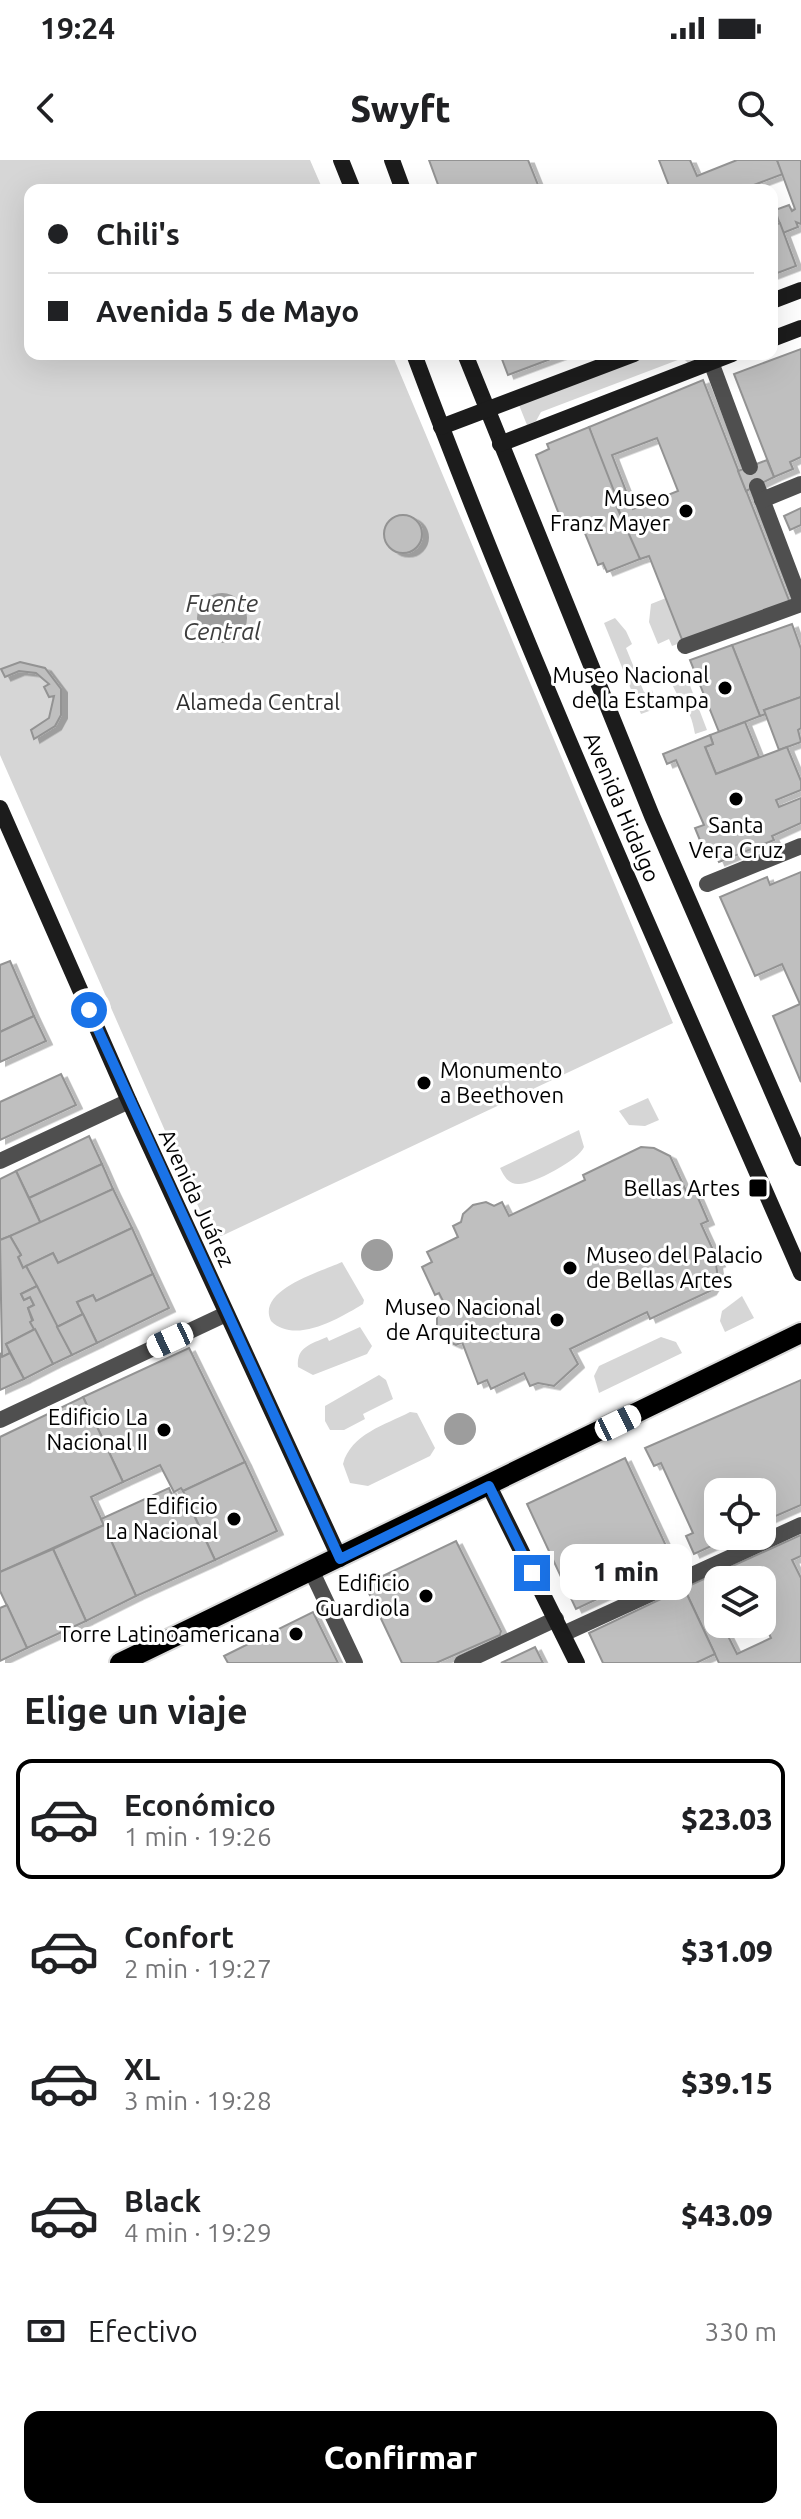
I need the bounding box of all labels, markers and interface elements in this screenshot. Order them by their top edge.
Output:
text: 19:24 [40,11,115,45]
icon: back [24,86,68,130]
icon: search [733,86,777,130]
text: Swyft [350,88,451,129]
text: Chili's [96,217,180,251]
text: Avenida 5 de Mayo [96,294,359,328]
place label: Museo Franz Mayer [550,485,671,535]
marker: Museo Franz Mayer [677,502,695,520]
water label: Fuente Central [183,590,261,645]
place label: Museo Nacional de la Estampa [553,662,709,712]
marker: Museo Nacional de la Estampa [716,679,734,697]
park label: Alameda Central [176,689,340,714]
street label: Avenida Hidalgo [580,728,665,885]
marker: Santa Vera Cruz [727,790,745,808]
place label: Santa Vera Cruz [689,812,783,862]
route start [71,992,107,1028]
place label: Monumento a Beethoven [440,1057,564,1107]
marker: Monumento a Beethoven [415,1074,433,1092]
street label: Avenida Juárez [155,1125,240,1271]
place label: Bellas Artes [623,1175,740,1200]
marker: Bellas Artes [747,1177,769,1199]
place label: Museo del Palacio de Bellas Artes [586,1242,763,1292]
marker: Museo del Palacio de Bellas Artes [561,1259,579,1277]
place label: Museo Nacional de Arquitectura [385,1294,541,1344]
marker: Museo Nacional de Arquitectura [548,1311,566,1329]
car [143,1319,197,1361]
car [591,1402,645,1444]
place label: Edificio La Nacional II [47,1404,148,1454]
marker: Edificio La Nacional II [155,1421,173,1439]
map controls [704,1478,776,1638]
button: locate [704,1478,776,1550]
place label: Edificio La Nacional [105,1493,218,1543]
marker: Edificio La Nacional [225,1510,243,1528]
callout: 1 min [560,1545,692,1601]
route end [514,1555,550,1591]
text: 1 min [593,1557,659,1586]
button: layers [704,1566,776,1638]
place label: Edificio Guardiola [315,1570,410,1620]
marker: Edificio Guardiola [417,1587,435,1605]
place label: Torre Latinoamericana [59,1621,280,1646]
marker: Torre Latinoamericana [287,1625,305,1643]
text: Elige un viaje [24,1690,248,1731]
icon: car [28,1783,100,1855]
text: Económico [124,1788,276,1822]
text: $23.03 [681,1802,773,1836]
text: 1 min · 19:26 [124,1822,272,1851]
icon: car [28,1915,100,1987]
text: Confort [124,1920,234,1954]
text: $31.09 [681,1934,773,1968]
text: 2 min · 19:27 [124,1954,272,1983]
icon: car [28,2047,100,2119]
text: XL [124,2052,160,2086]
text: $39.15 [681,2066,773,2100]
text: 3 min · 19:28 [124,2086,272,2115]
icon: car [28,2179,100,2251]
text: Black [124,2184,201,2218]
text: $43.09 [681,2198,773,2232]
text: 4 min · 19:29 [124,2218,272,2247]
icon: cash [24,2309,68,2353]
text: Efectivo [88,2314,198,2348]
text: 330 m [705,2317,777,2346]
button: Confirmar [24,2411,777,2503]

